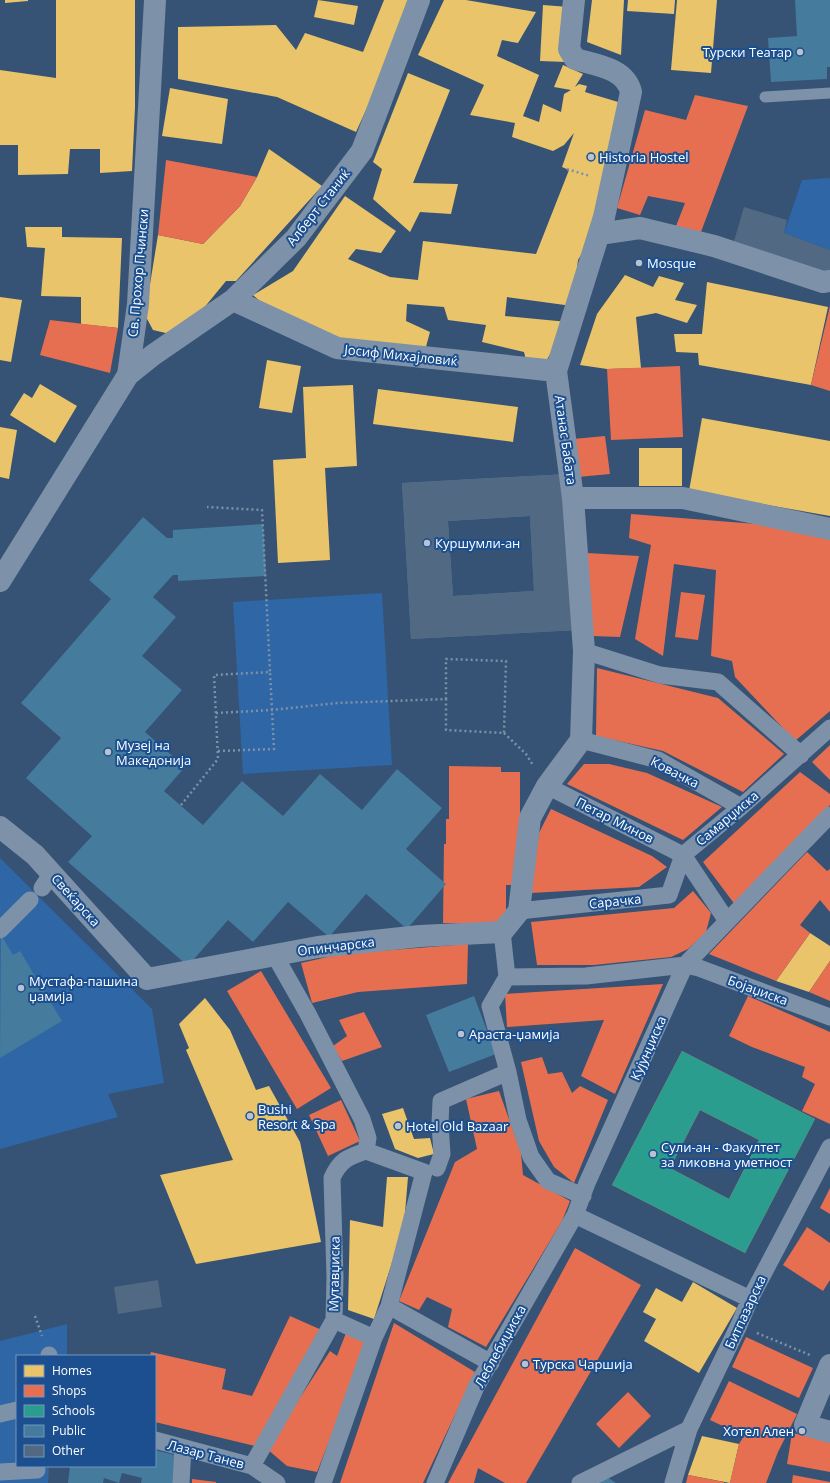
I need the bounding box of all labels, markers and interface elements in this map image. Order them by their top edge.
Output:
place label: Турски Театар [703,43,792,61]
marker: Турски Театар [795,47,805,57]
place label: Historia Hostel [599,148,689,166]
marker: Historia Hostel [586,152,596,162]
street label: Алберт Станиќ [282,165,354,249]
street label: Св. Прохор Пчински [123,208,153,338]
place label: Mosque [647,254,696,272]
marker: Mosque [634,258,644,268]
street label: Јосиф Михајловиќ [342,340,459,370]
street label: Атанас Бабата [551,394,581,486]
place label: Куршумли-ан [435,534,520,552]
marker: Куршумли-ан [422,538,432,548]
place label: Музеј на Македонија [116,736,191,769]
marker: Музеј на Македонија [103,747,113,757]
street label: Ковачка [648,752,702,792]
street label: Самарџиска [692,786,762,850]
street label: Петар Минов [573,793,657,847]
street label: Свеќарска [48,870,104,930]
street label: Сарачка [588,889,642,913]
street label: Опинчарска [296,932,376,960]
street label: Бојаџиска [725,971,791,1009]
place label: Мустафа-пашина џамија [29,972,138,1005]
marker: Мустафа-пашина џамија [16,983,26,993]
street label: Кујунџиска [626,1013,670,1083]
place label: Араста-џамија [469,1025,560,1043]
marker: Араста-џамија [456,1029,466,1039]
place label: Bushi Resort & Spa [258,1100,336,1133]
marker: Bushi Resort & Spa [245,1111,255,1121]
place label: Hotel Old Bazaar [406,1117,509,1135]
marker: Hotel Old Bazaar [393,1121,403,1131]
place label: Сули-ан - Факултет за ликовна уметност [661,1138,792,1171]
marker: Сули-ан - Факултет за ликовна уметност [648,1149,658,1159]
street label: Мутавџиска [324,1236,344,1312]
street label: Битпазарска [720,1272,770,1352]
street label: Леблебиџиска [470,1302,530,1390]
legend [16,1355,156,1467]
place label: Турска Чаршија [533,1355,633,1373]
marker: Турска Чаршија [520,1359,530,1369]
text: Homes [52,1362,92,1379]
text: Shops [52,1382,87,1399]
text: Schools [52,1402,95,1419]
text: Public [52,1422,86,1439]
place label: Хотел Ален [723,1422,794,1440]
marker: Хотел Ален [797,1426,807,1436]
street label: Лазар Танев [166,1435,246,1473]
text: Other [52,1442,85,1459]

